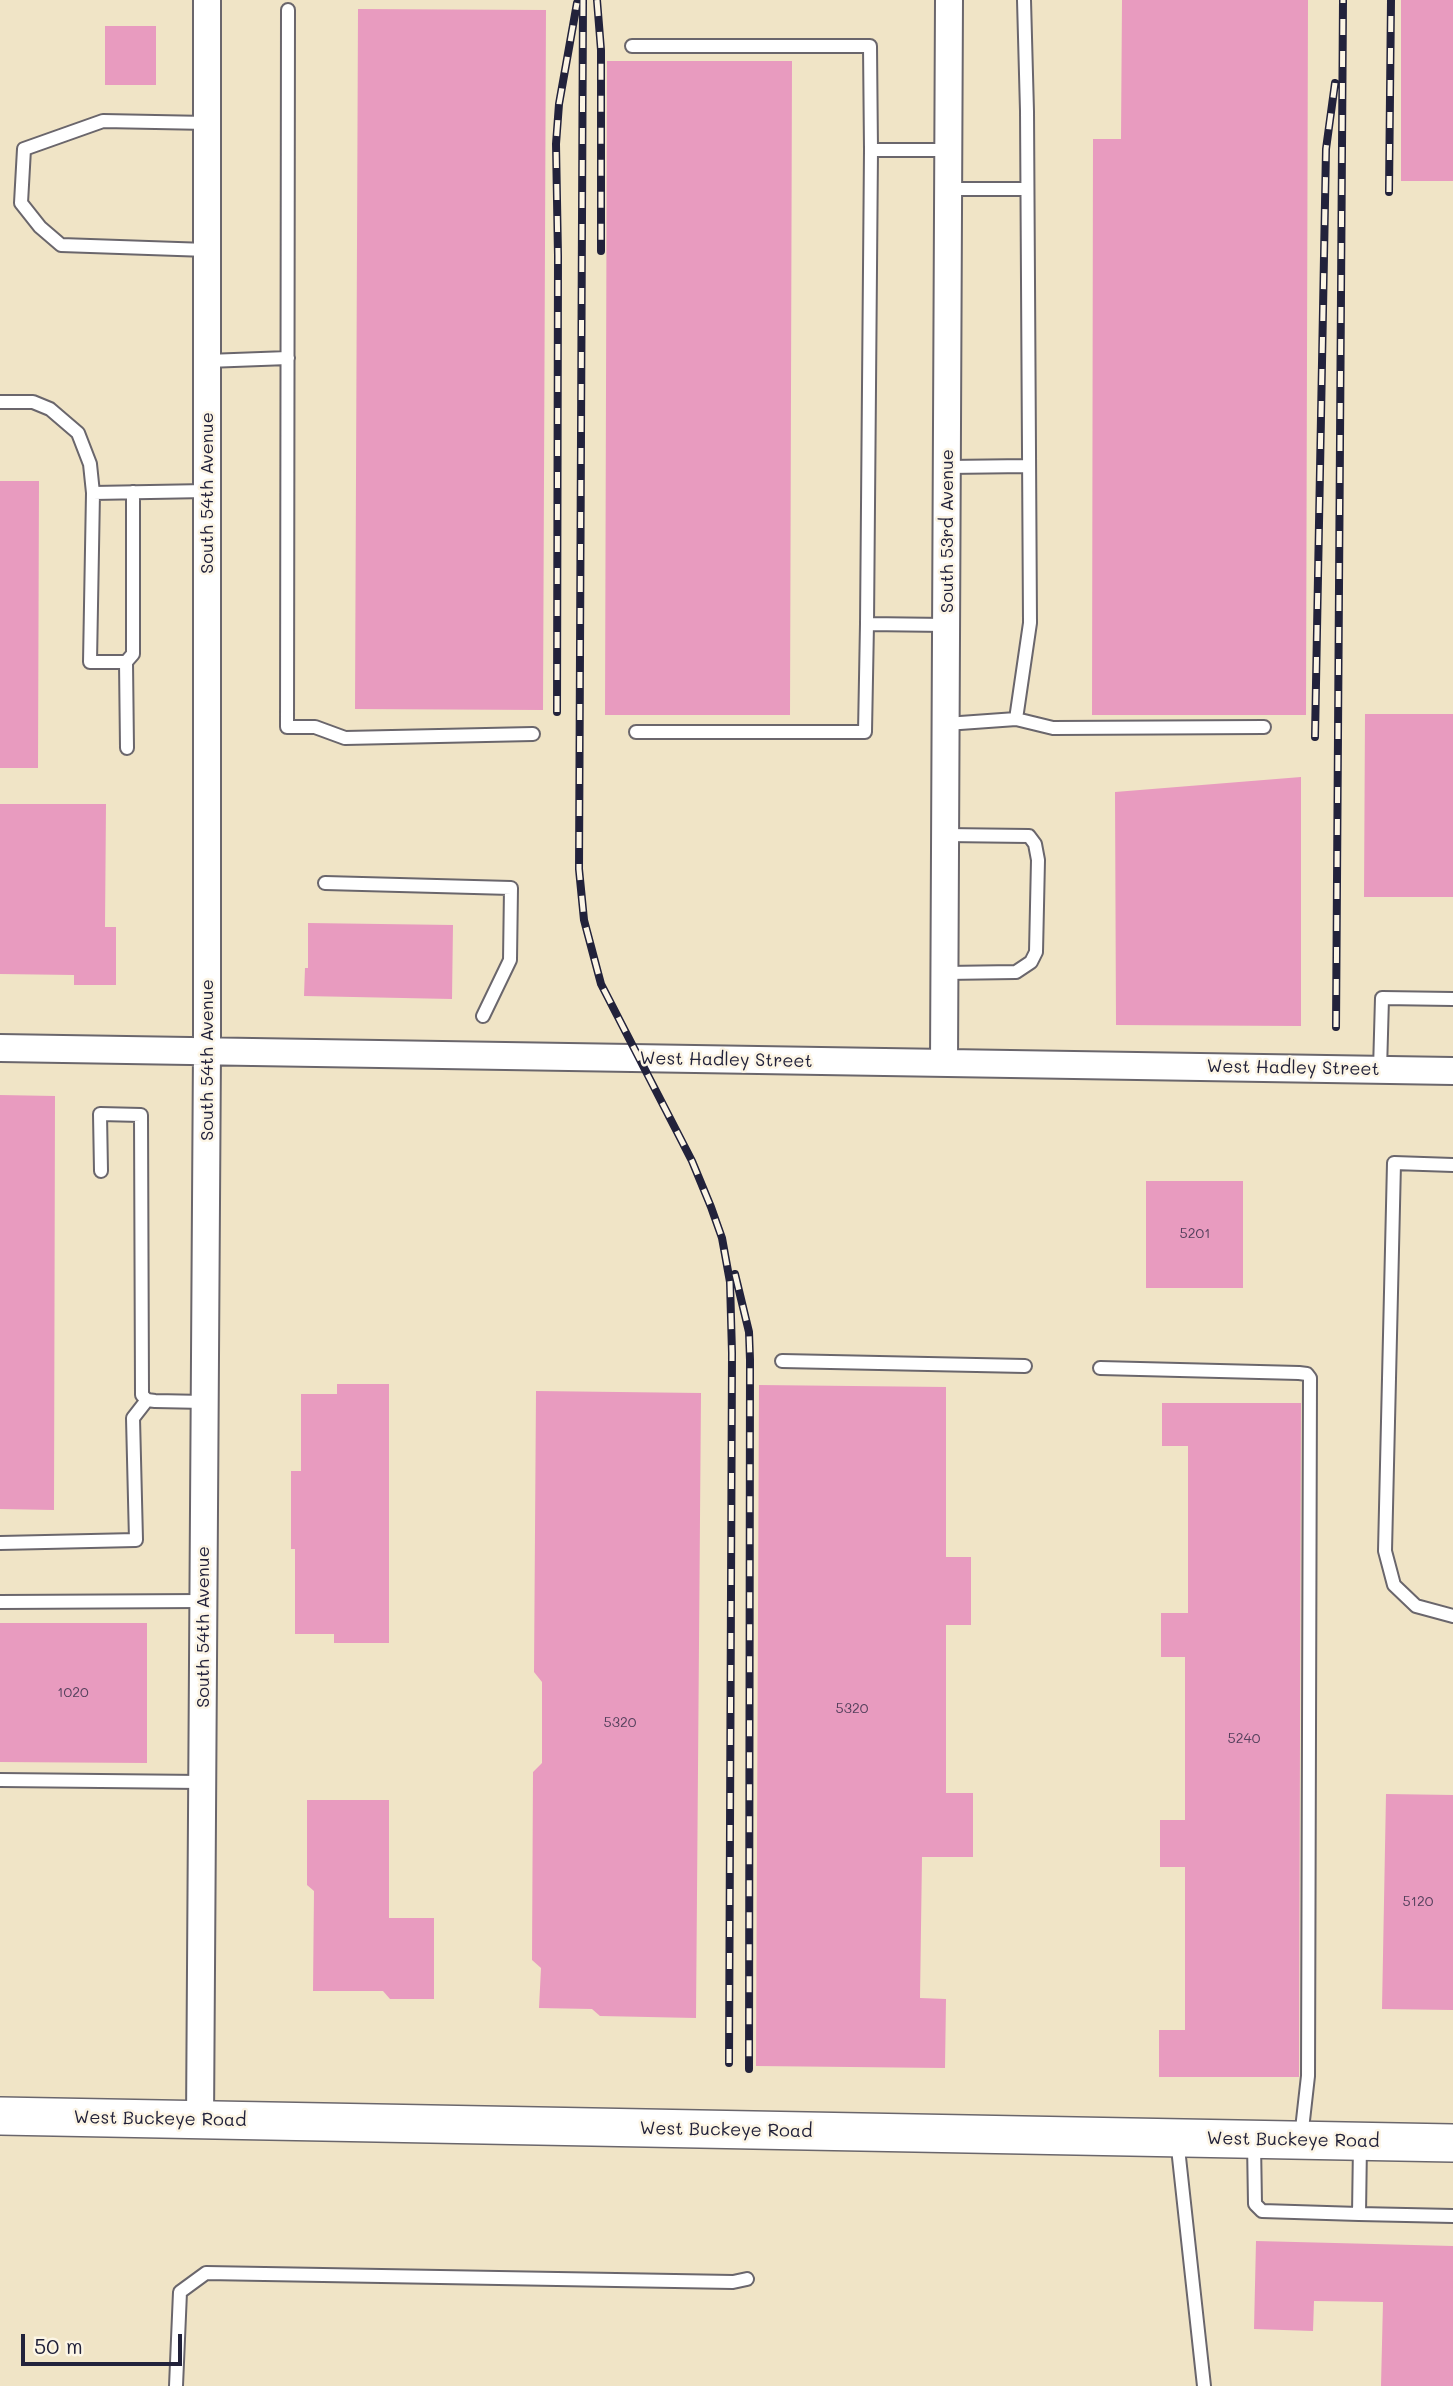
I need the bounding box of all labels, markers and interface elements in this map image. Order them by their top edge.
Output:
street label: South 54th Avenue [196,412,218,574]
street label: South 53rd Avenue [936,449,958,613]
street label: South 54th Avenue [196,979,218,1141]
street label: West Hadley Street [639,1048,813,1072]
street label: West Hadley Street [1206,1056,1380,1080]
house number: 5201 [1180,1226,1210,1242]
street label: South 54th Avenue [192,1546,214,1708]
house number: 1020 [57,1685,89,1701]
house number: 5320 [836,1701,868,1717]
house number: 5320 [604,1715,636,1731]
house number: 5240 [1228,1731,1260,1747]
house number: 5120 [1403,1894,1433,1910]
street label: West Buckeye Road [73,2107,247,2131]
street label: West Buckeye Road [639,2118,813,2142]
street label: West Buckeye Road [1206,2128,1380,2152]
scale bar [24,2320,186,2364]
text: 50 m [34,2332,83,2359]

